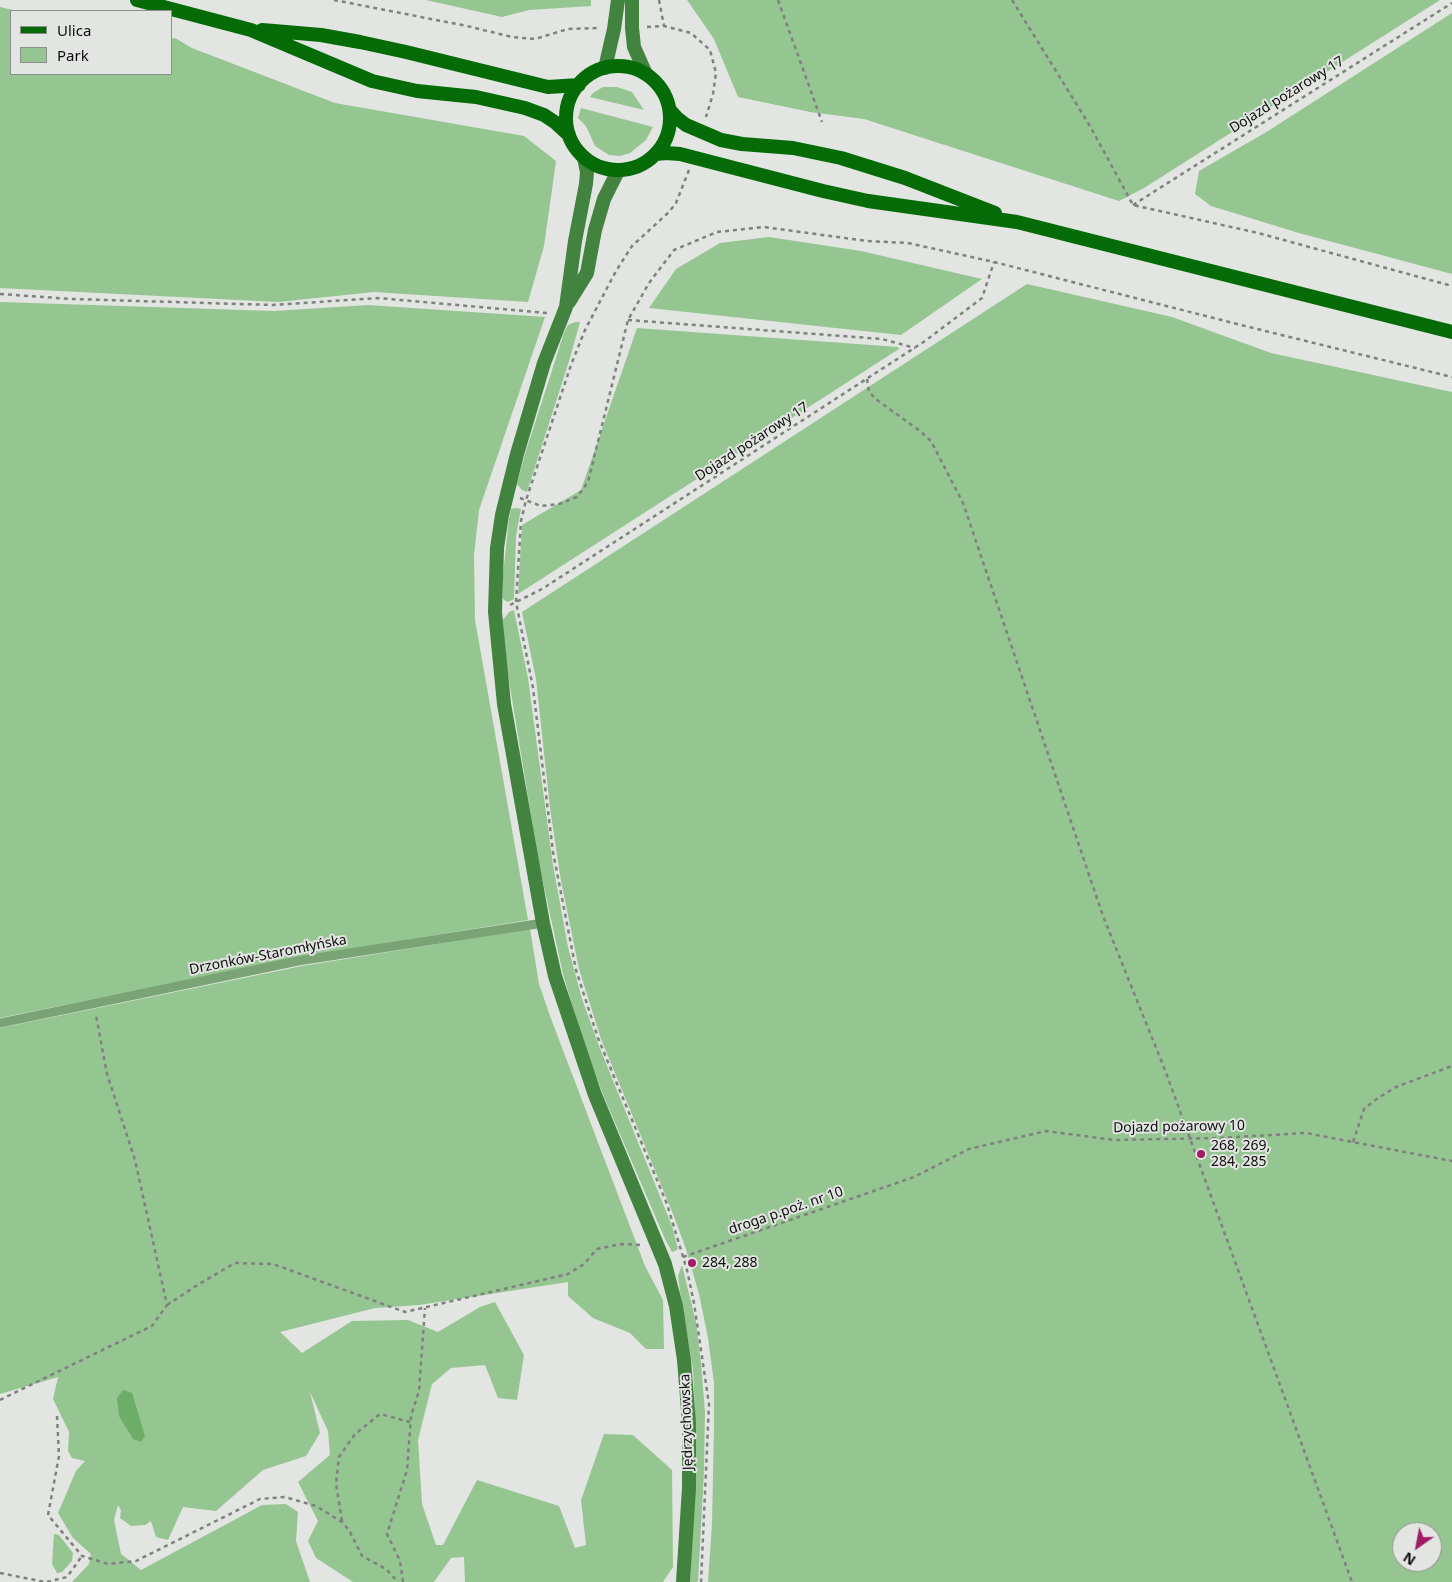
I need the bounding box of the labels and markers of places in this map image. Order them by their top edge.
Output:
place label: 268, 269, 284, 285 [1211,1138,1270,1170]
marker: 268, 269, 284, 285 [1195,1148,1207,1160]
place label: 284, 288 [702,1255,757,1271]
marker: 284, 288 [686,1257,698,1269]

